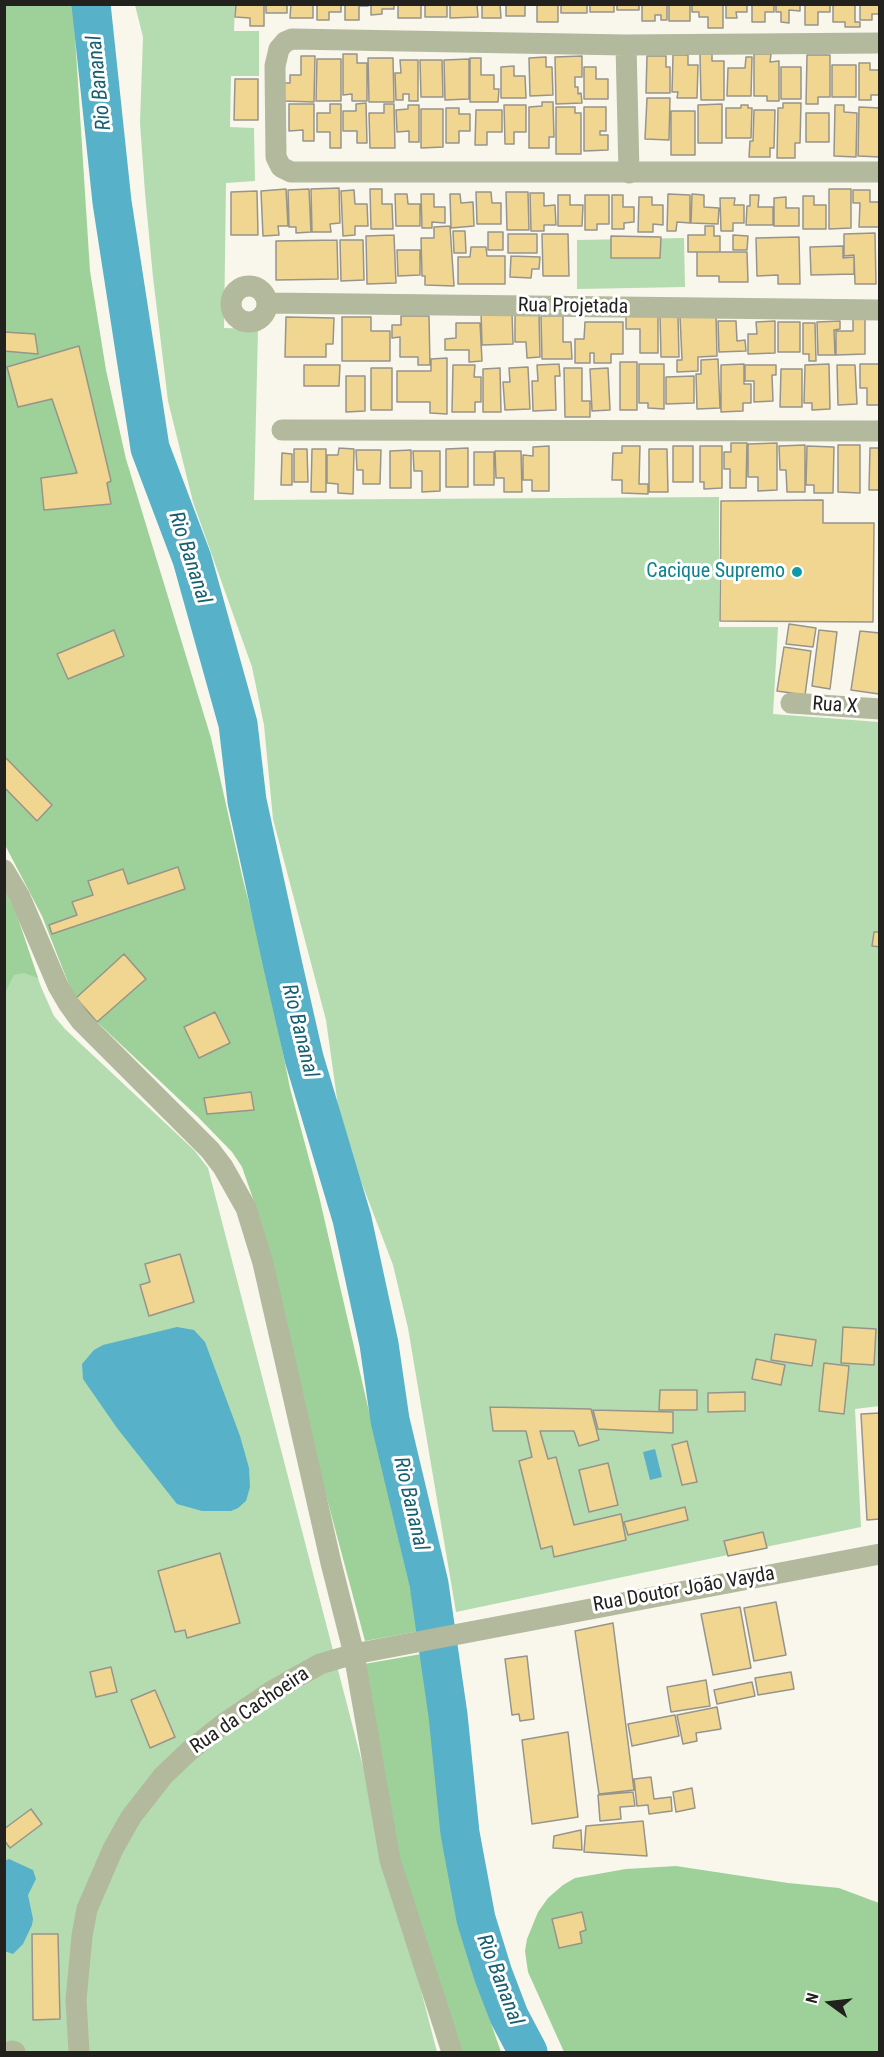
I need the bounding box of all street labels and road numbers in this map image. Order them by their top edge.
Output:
street label: Rua Projetada [518,294,628,320]
street label: Rua X [811,692,859,720]
street label: Rua Doutor João Vayda [591,1562,777,1618]
street label: Rua da Cachoeira [186,1663,314,1759]

